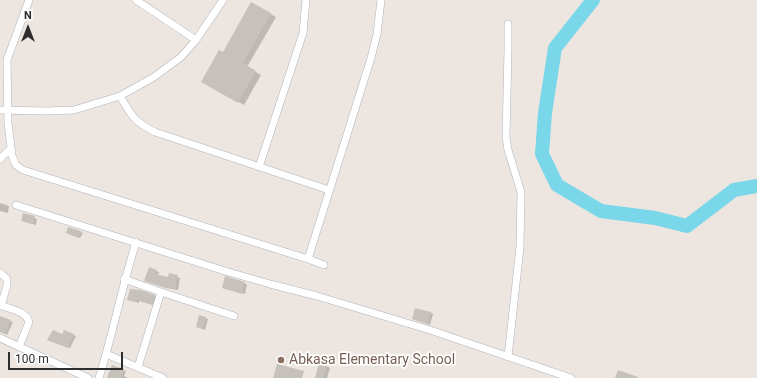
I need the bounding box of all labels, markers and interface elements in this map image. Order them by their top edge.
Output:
north arrow [8,8,48,48]
text: N [24,9,32,22]
scale bar [10,344,125,370]
text: 100 m [15,352,49,366]
place label: Abkasa Elementary School [289,352,455,368]
marker: Abkasa Elementary School [276,355,286,365]

